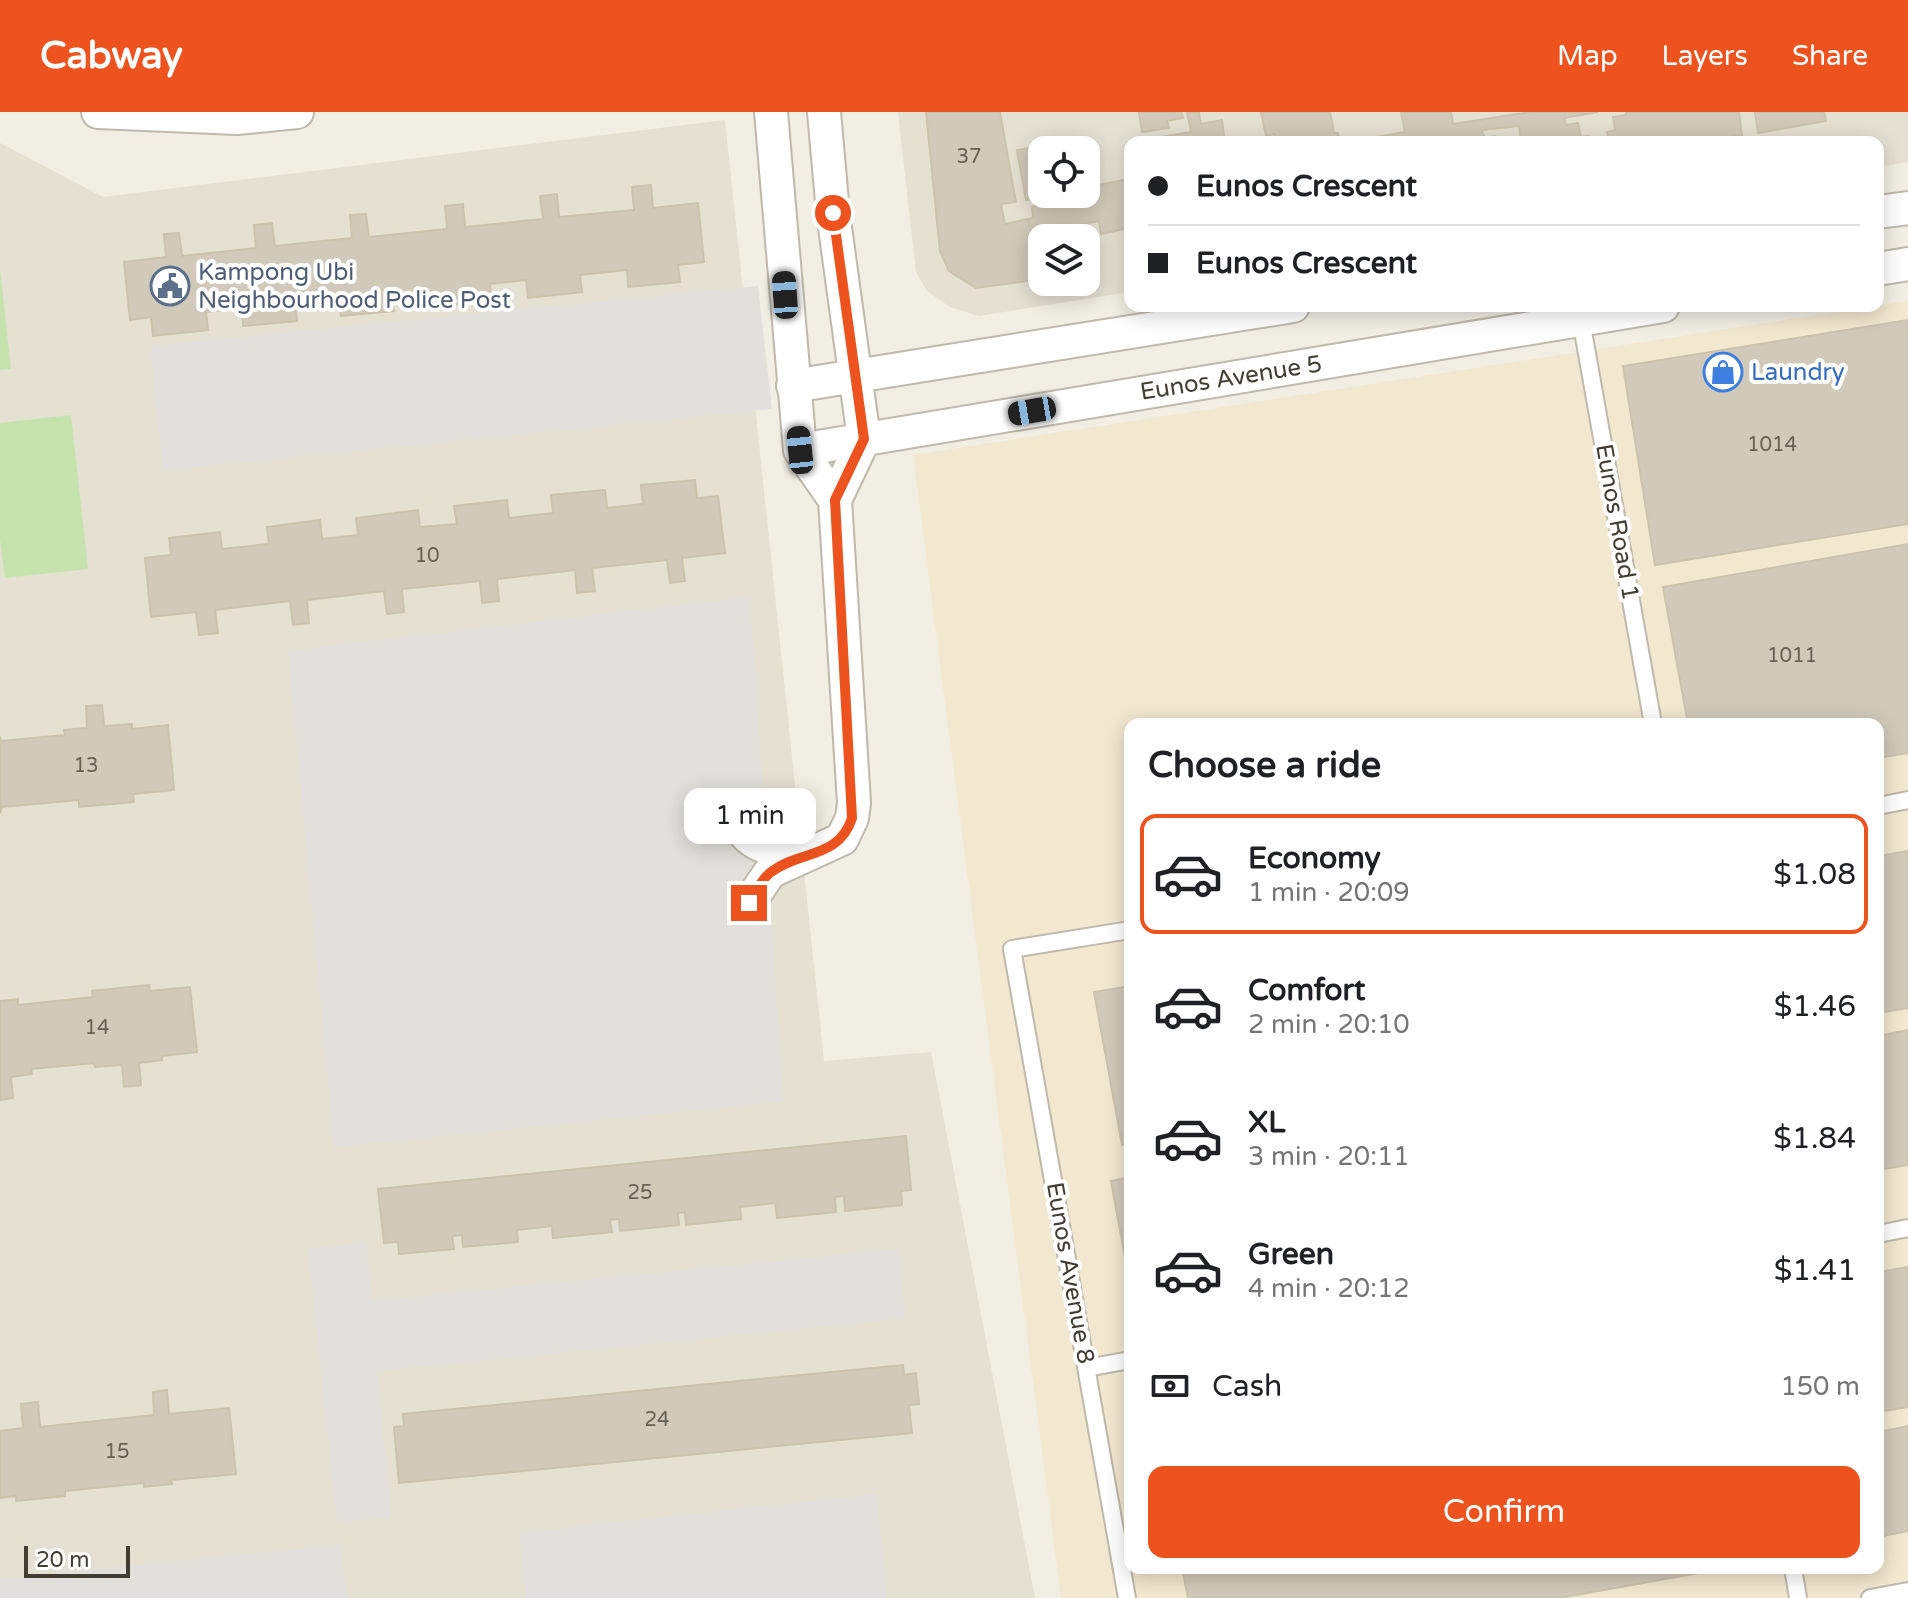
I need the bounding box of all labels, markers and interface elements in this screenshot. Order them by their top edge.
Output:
text: Cabway [40,33,183,79]
text: Map [1557,39,1618,73]
text: Layers [1662,39,1748,73]
text: Share [1792,39,1868,73]
map controls [1028,136,1100,296]
button: locate [1028,136,1100,208]
house number: 37 [956,145,982,169]
text: Eunos Crescent [1196,168,1417,205]
route start [815,195,851,231]
button: layers [1028,224,1100,296]
text: Eunos Crescent [1196,245,1417,282]
place label: Kampong Ubi Neighbourhood Police Post [198,258,511,315]
public building icon: Kampong Ubi Neighbourhood Police Post [149,265,191,307]
car [771,270,799,320]
street label: Eunos Avenue 5 [1138,349,1324,407]
shop icon: Laundry [1702,351,1744,393]
place label: Laundry [1751,358,1845,387]
car [1006,395,1058,427]
car [786,425,814,475]
house number: 1014 [1747,433,1797,457]
street label: Eunos Road 1 [1589,442,1645,602]
house number: 10 [414,544,440,568]
house number: 1011 [1767,644,1817,668]
text: Choose a ride [1148,744,1381,787]
house number: 13 [73,754,99,778]
callout: 1 min [683,787,815,843]
text: 1 min [715,800,785,831]
icon: car [1152,838,1224,910]
text: Economy [1248,840,1381,877]
text: $1.08 [1773,856,1856,893]
text: 1 min · 20:09 [1248,877,1410,908]
route end [731,885,767,921]
icon: car [1152,970,1224,1042]
text: Comfort [1248,972,1366,1009]
text: $1.46 [1774,988,1856,1025]
text: 2 min · 20:10 [1248,1009,1410,1040]
house number: 14 [84,1016,110,1040]
icon: car [1152,1102,1224,1174]
text: XL [1248,1104,1285,1141]
text: $1.84 [1773,1120,1856,1157]
text: 3 min · 20:11 [1248,1141,1410,1172]
street label: Eunos Avenue 8 [1040,1180,1100,1366]
house number: 25 [627,1181,653,1205]
icon: car [1152,1234,1224,1306]
text: Green [1248,1236,1334,1273]
text: $1.41 [1774,1252,1856,1289]
text: 4 min · 20:12 [1248,1273,1410,1304]
icon: cash [1148,1364,1192,1408]
text: Cash [1212,1368,1282,1405]
text: 150 m [1780,1371,1860,1402]
house number: 24 [644,1408,670,1432]
house number: 15 [104,1440,130,1464]
button: Confirm [1148,1466,1860,1558]
scale bar [24,1542,130,1578]
text: 20 m [36,1547,90,1573]

